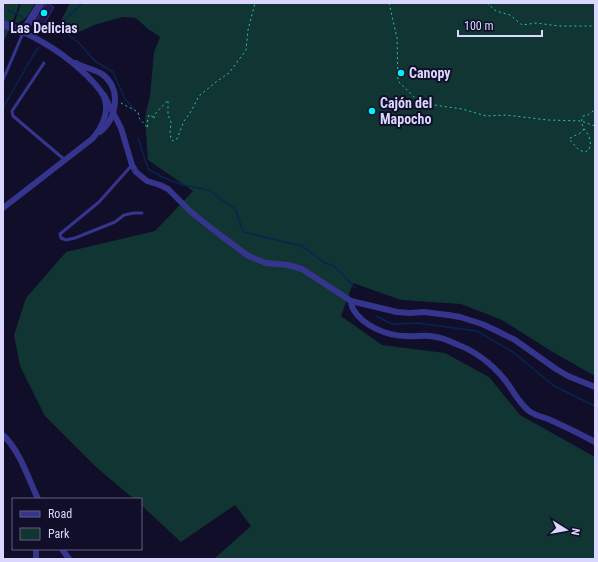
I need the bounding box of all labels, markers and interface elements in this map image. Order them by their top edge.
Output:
marker: Las Delicias [39,8,49,18]
scale bar [458,12,542,38]
text: 100 m [464,19,494,33]
place label: Las Delicias [10,20,78,36]
place label: Canopy [409,65,451,81]
marker: Canopy [396,68,406,78]
place label: Cajón del Mapocho [380,95,432,127]
marker: Cajón del Mapocho [367,106,377,116]
legend [12,498,142,550]
text: Road [48,507,72,521]
north arrow [546,510,586,550]
text: Park [48,527,70,541]
text: N [568,527,582,537]

